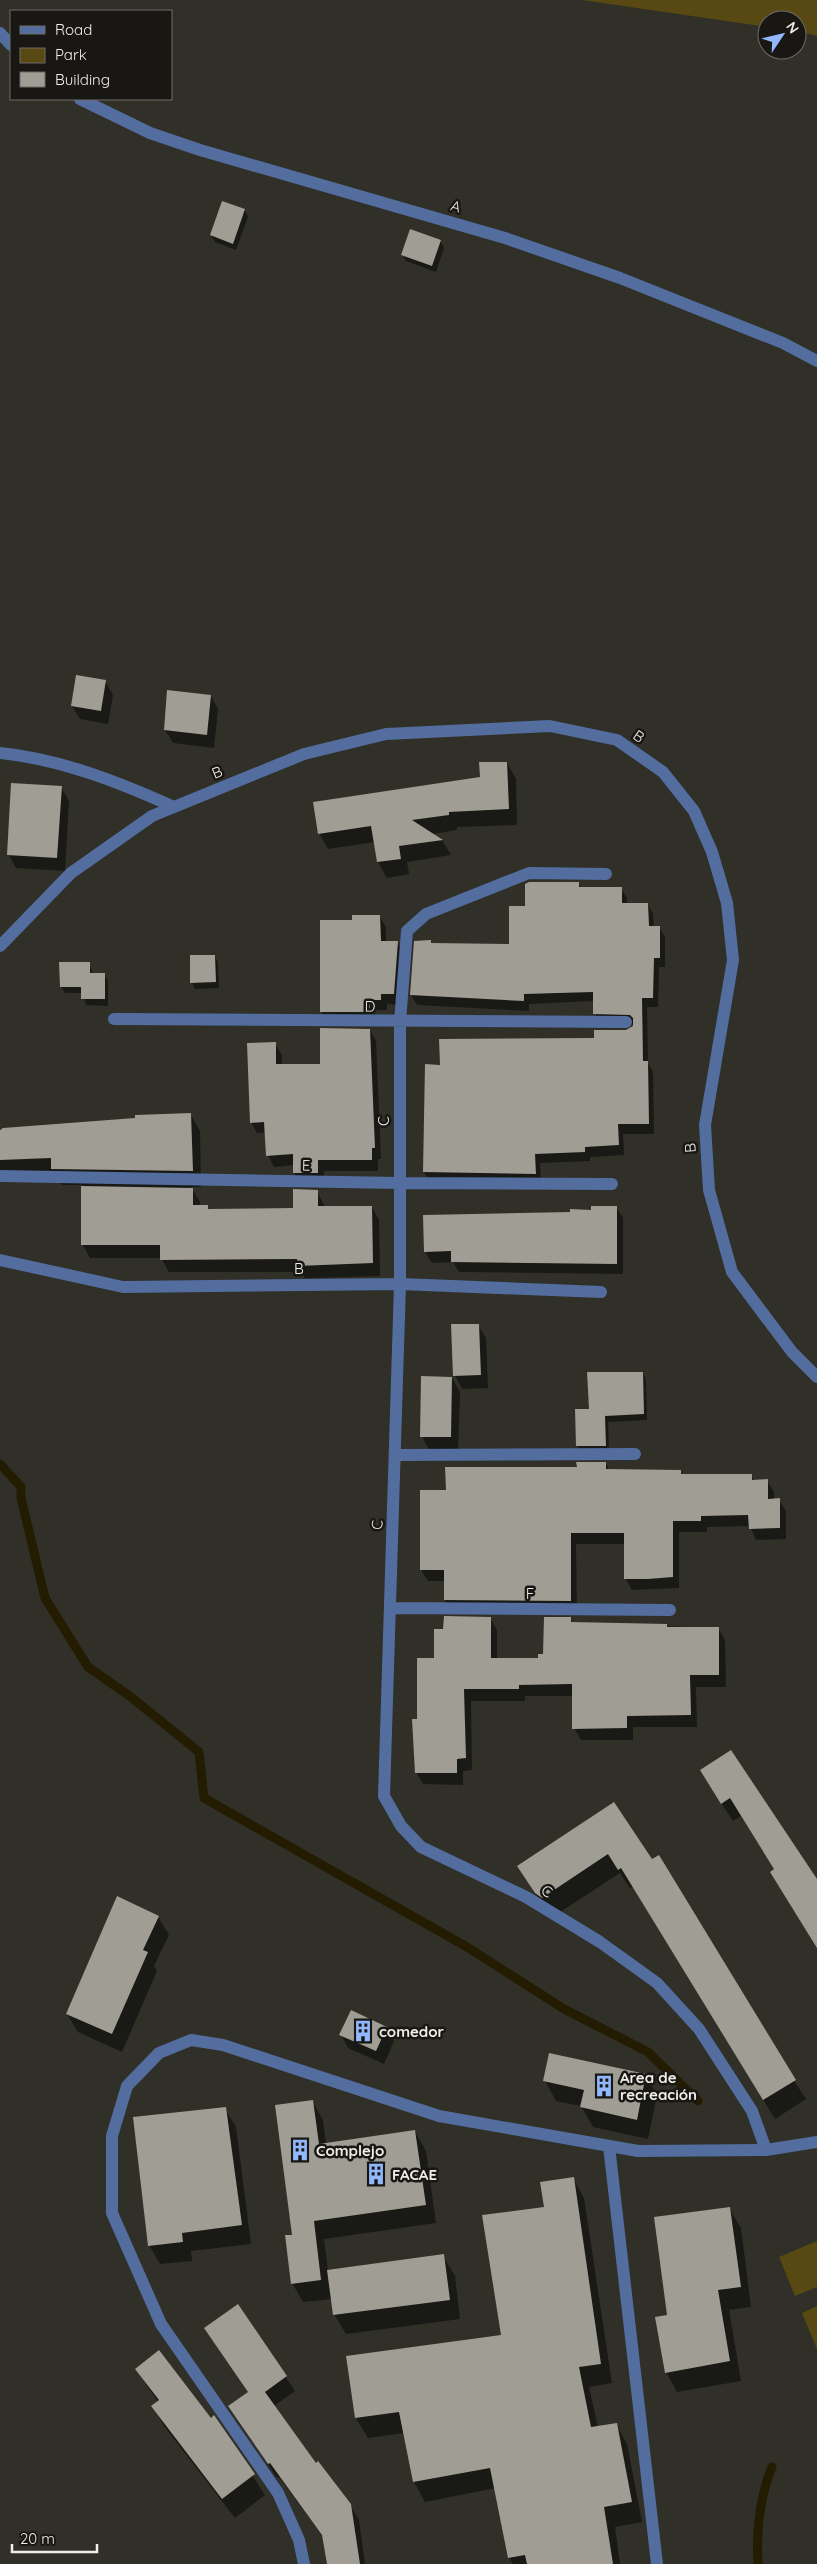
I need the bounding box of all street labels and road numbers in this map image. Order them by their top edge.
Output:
street label: A [449,196,464,217]
street label: B [630,725,649,747]
street label: B [209,761,225,783]
street label: D [364,996,376,1016]
street label: C [374,1116,393,1126]
street label: B [680,1142,700,1153]
street label: E [302,1155,310,1175]
street label: B [294,1259,304,1278]
street label: C [367,1520,387,1530]
street label: F [526,1584,534,1603]
street label: C [538,1880,556,1902]

